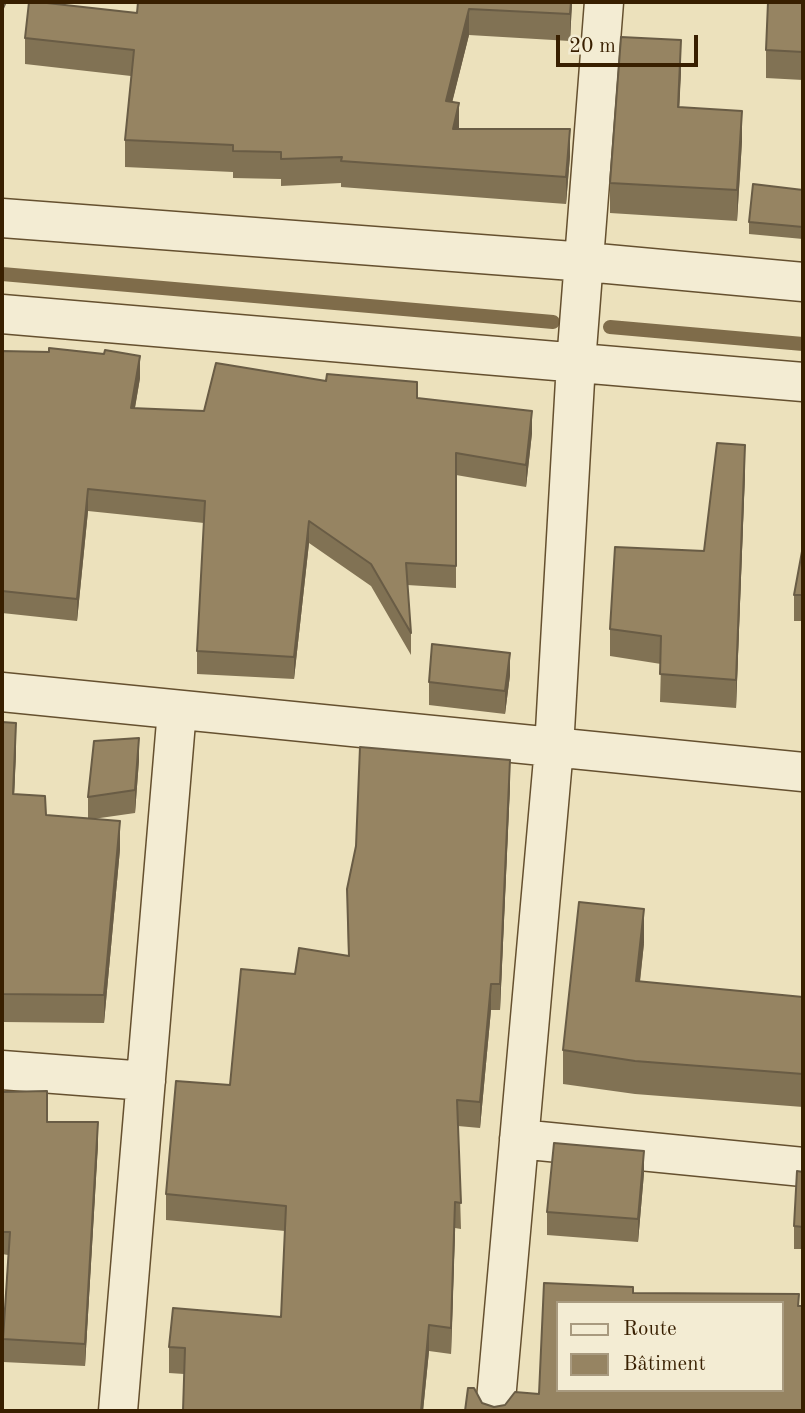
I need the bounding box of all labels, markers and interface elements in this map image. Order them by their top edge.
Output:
scale bar [560,21,702,65]
text: 20 m [569,36,616,57]
legend [556,1301,784,1392]
text: Route [623,1319,677,1340]
text: Bâtiment [623,1354,706,1375]

